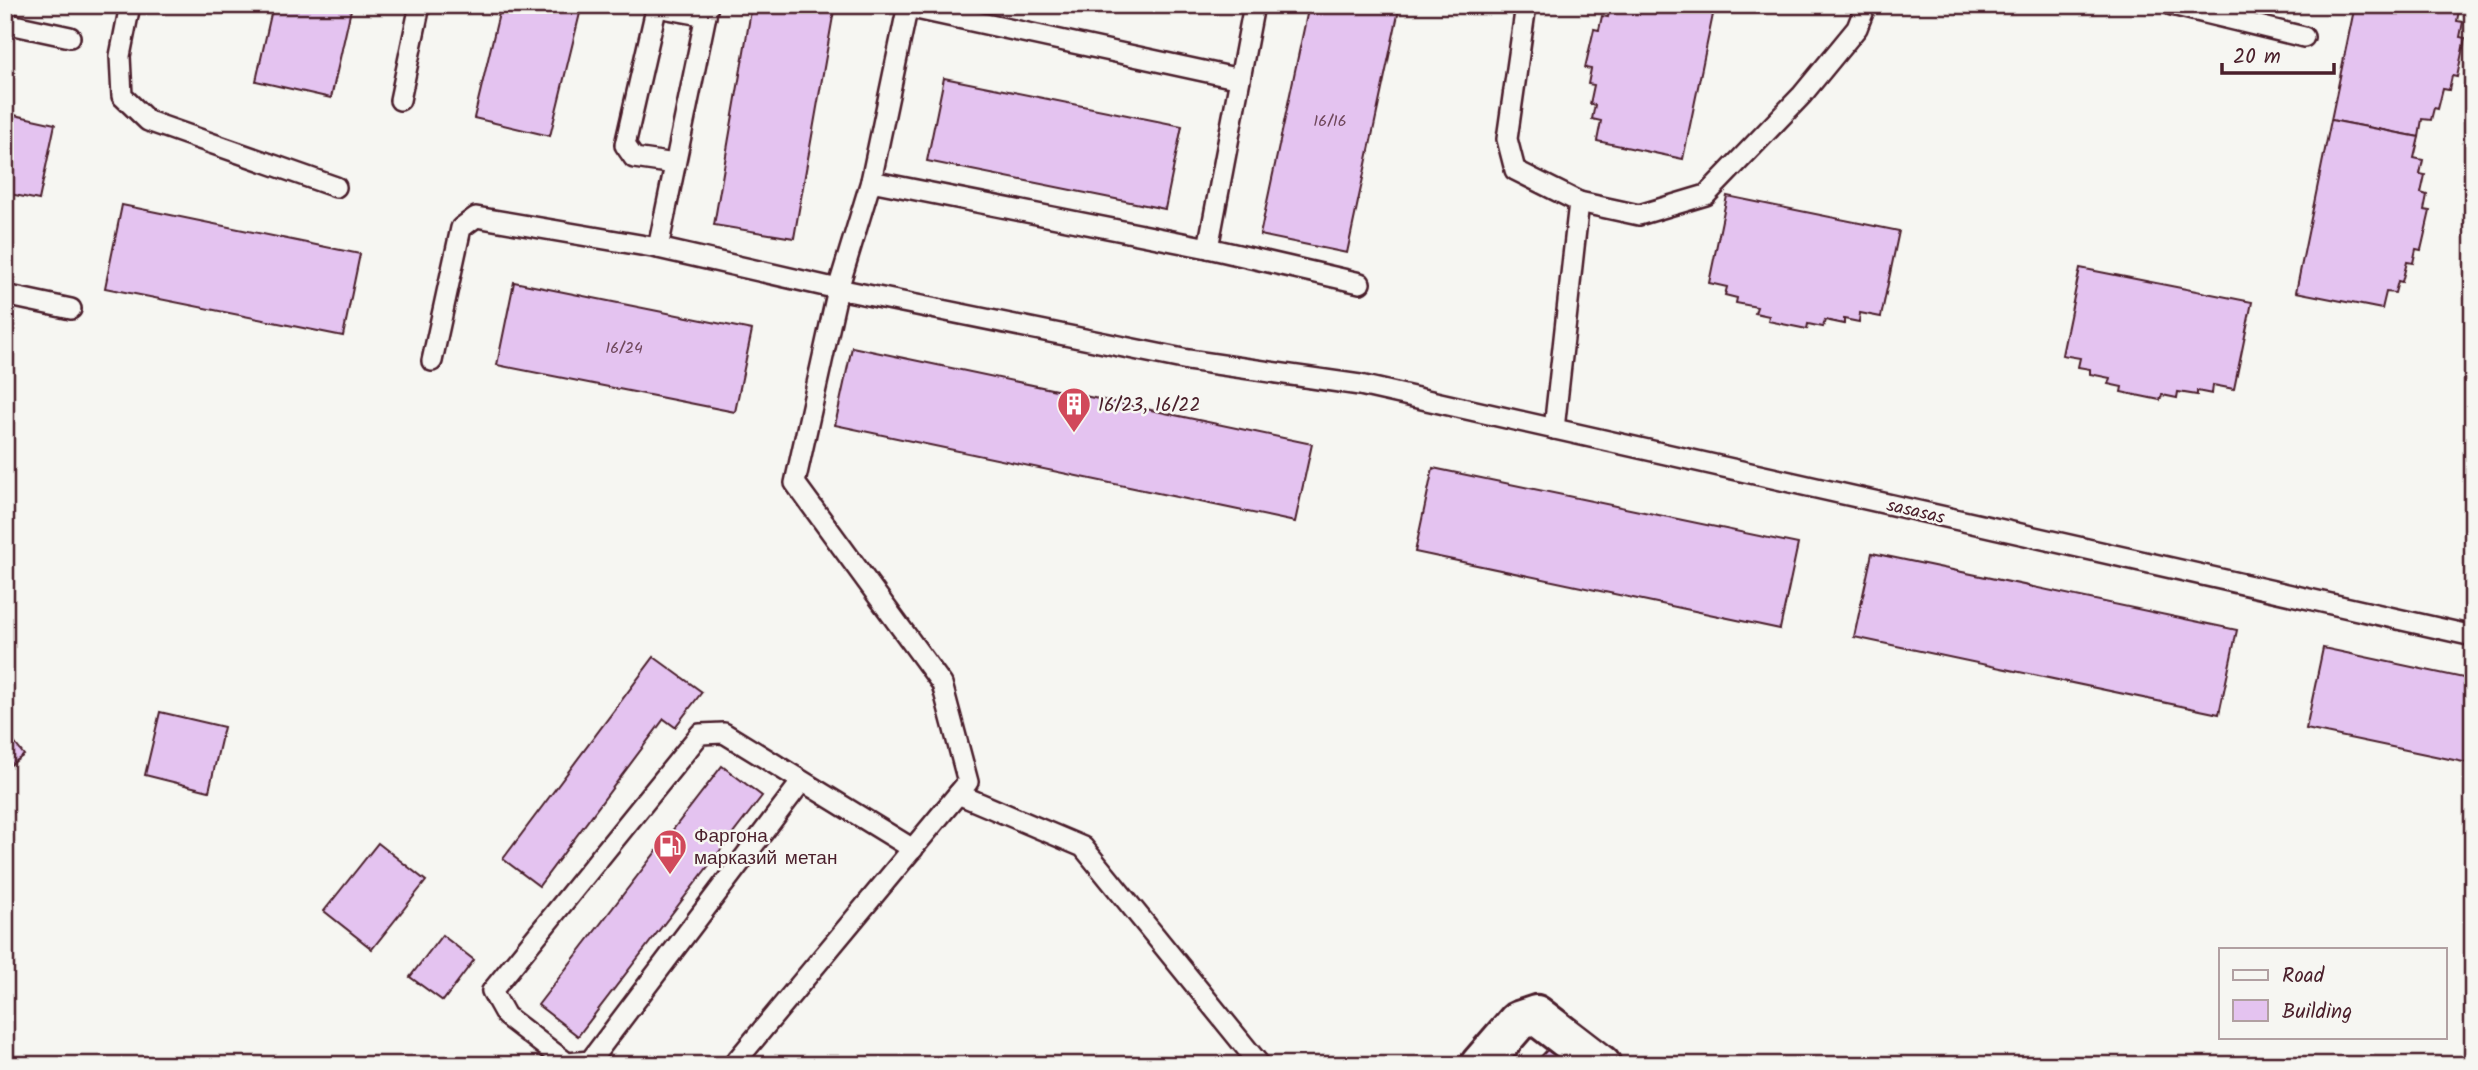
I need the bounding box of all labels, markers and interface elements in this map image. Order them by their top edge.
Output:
scale bar [2222,32,2334,76]
text: 20 m [2233,41,2281,74]
house number: 16/16 [1313,109,1347,134]
house number: 16/24 [605,336,643,361]
building icon: 16/23, 16/22 [1055,385,1093,434]
place label: 16/23, 16/22 [1098,391,1200,421]
street label: sasasas [1883,491,1948,533]
place label: Фаргона марказий метан [694,822,837,874]
fuel station icon: Фаргона марказий метан [651,827,689,876]
legend [2219,948,2446,1038]
text: Road [2282,960,2325,993]
text: Building [2282,996,2352,1029]

